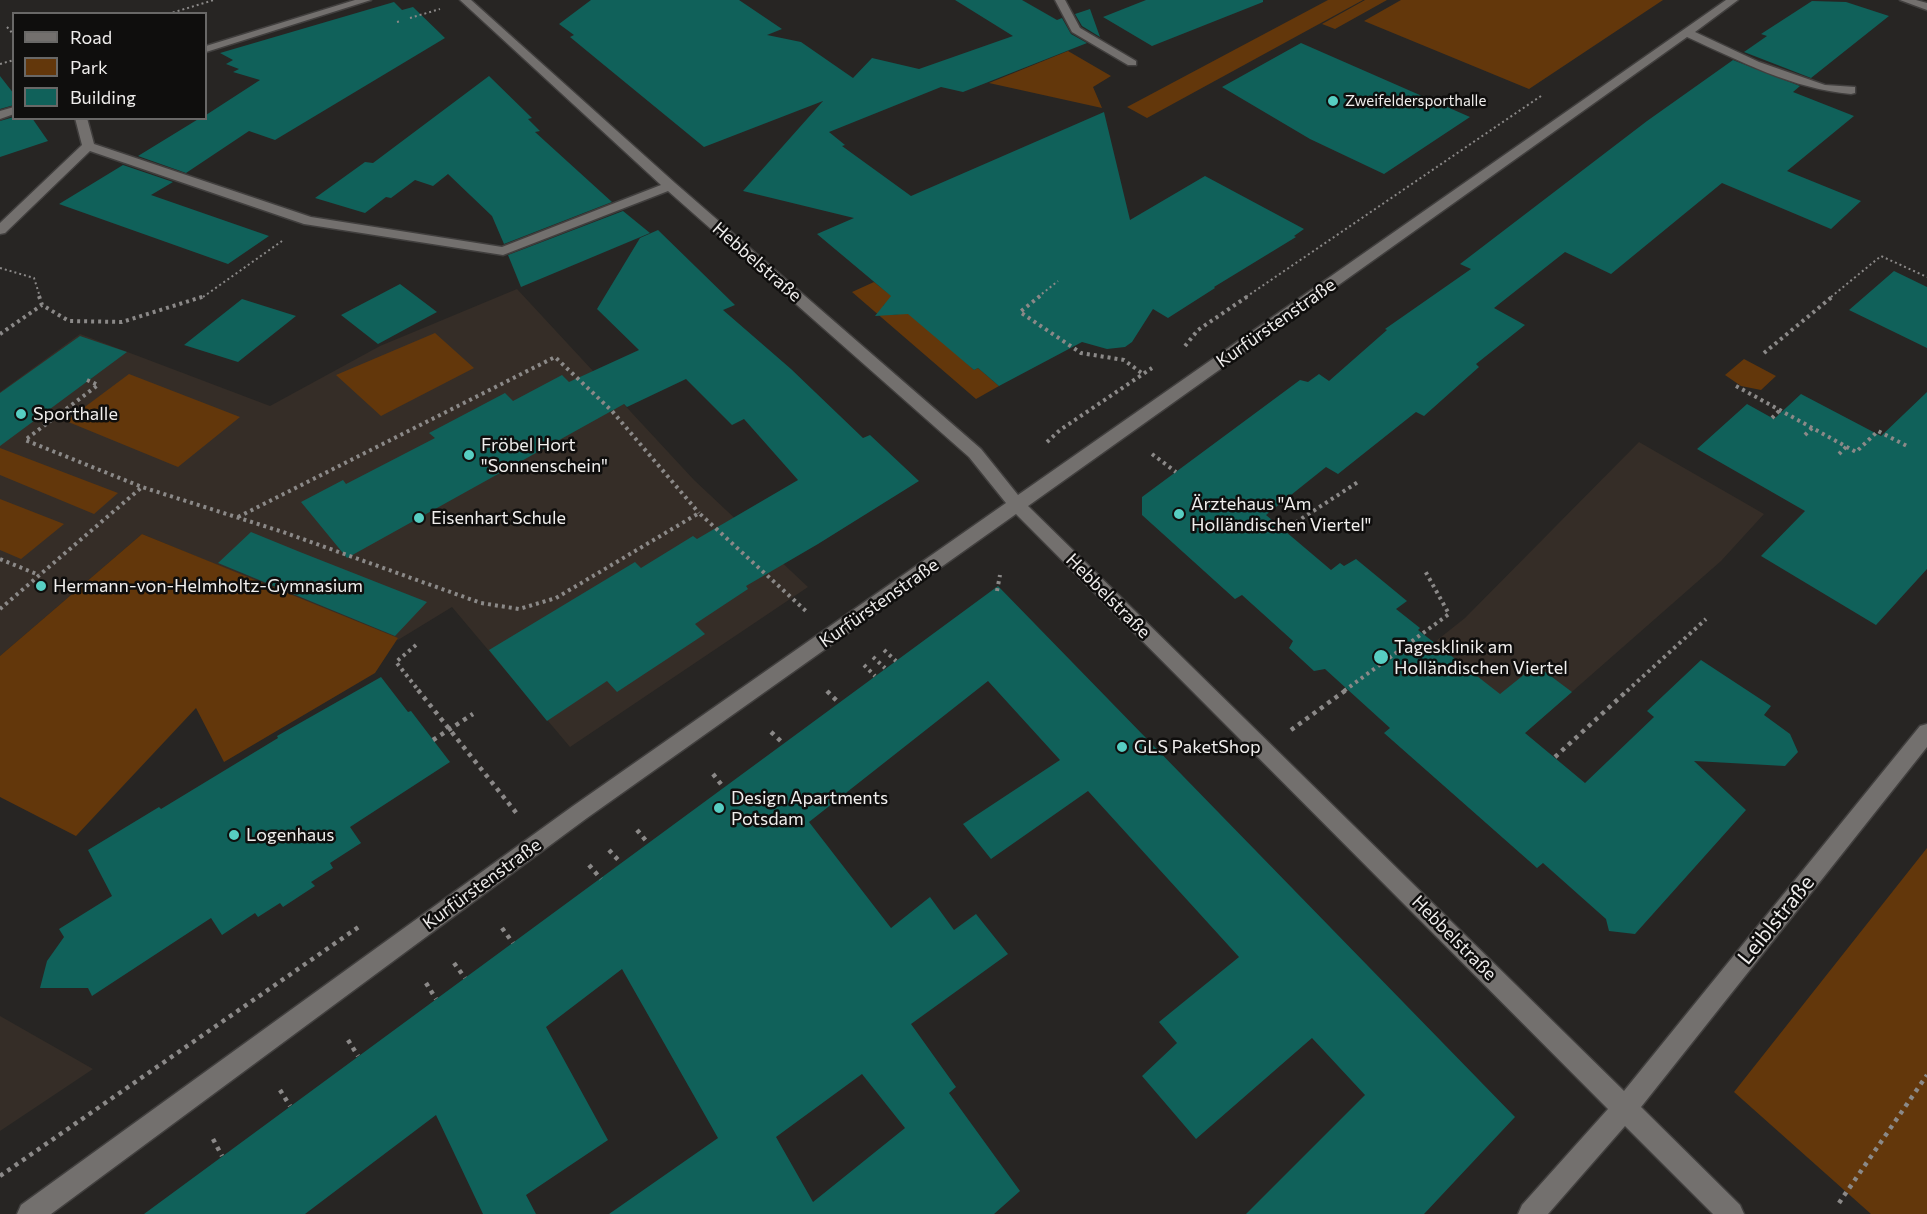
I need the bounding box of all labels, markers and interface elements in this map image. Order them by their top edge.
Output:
legend [12,12,207,120]
text: Road [70,26,112,48]
text: Park [70,56,108,78]
text: Building [70,86,136,108]
place label: Zweifeldersporthalle [1345,92,1486,110]
marker: Zweifeldersporthalle [1326,94,1340,108]
street label: Hebbelstraße [708,218,806,306]
street label: Kurfürstenstraße [1212,274,1340,372]
place label: Sporthalle [33,403,118,425]
marker: Sporthalle [14,407,28,421]
place label: Fröbel Hort "Sonnenschein" [481,434,608,476]
marker: Fröbel Hort "Sonnenschein" [462,448,476,462]
place label: Ärztehaus "Am Holländischen Viertel" [1191,493,1371,536]
place label: Eisenhart Schule [431,507,566,529]
marker: Ärztehaus "Am Holländischen Viertel" [1172,507,1186,521]
marker: Eisenhart Schule [412,511,426,525]
street label: Hebbelstraße [1061,549,1155,643]
street label: Kurfürstenstraße [815,554,943,652]
place label: Hermann-von-Helmholtz-Gymnasium [53,575,363,597]
marker: Hermann-von-Helmholtz-Gymnasium [34,579,48,593]
place label: Tagesklinik am Holländischen Viertel [1394,636,1568,678]
marker: Tagesklinik am Holländischen Viertel [1372,648,1390,666]
place label: GLS PaketShop [1134,736,1261,758]
marker: GLS PaketShop [1115,740,1129,754]
place label: Design Apartments Potsdam [731,787,888,830]
marker: Design Apartments Potsdam [712,801,726,815]
place label: Logenhaus [246,824,334,846]
marker: Logenhaus [227,828,241,842]
street label: Kurfürstenstraße [419,834,545,934]
street label: Leiblstraße [1732,870,1820,970]
street label: Hebbelstraße [1407,891,1501,985]

